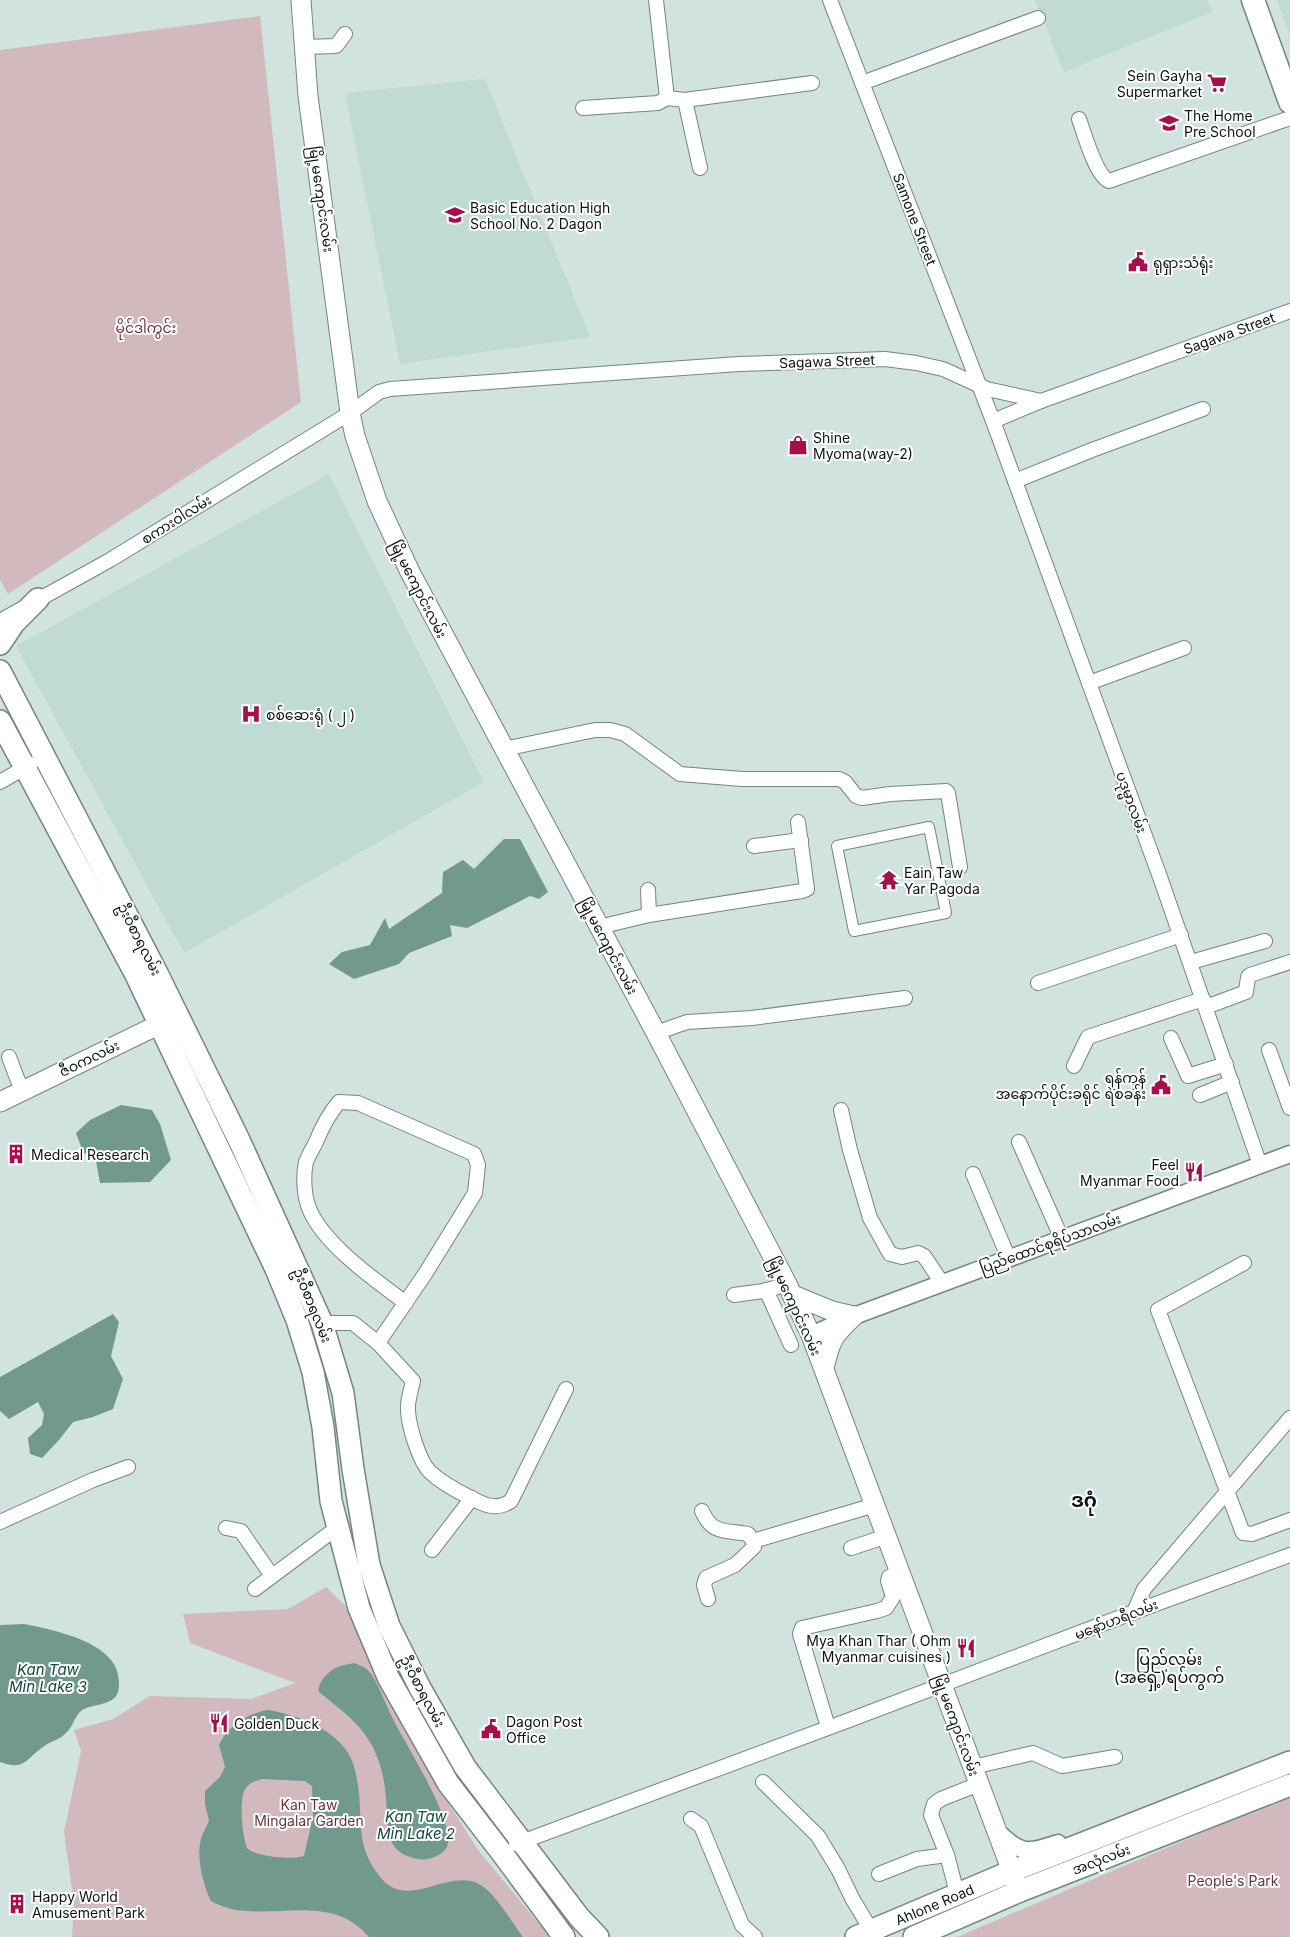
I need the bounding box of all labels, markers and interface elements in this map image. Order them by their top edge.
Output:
place label: Sein Gayha Supermarket [1117,67,1202,100]
supermarket icon: Sein Gayha Supermarket [1206,72,1228,94]
place label: The Home Pre School [1184,107,1256,140]
school or university icon: The Home Pre School [1158,112,1180,134]
street label: မြို့မကျောင်းလမ်း [302,145,339,254]
street label: Samone Street [890,170,941,268]
place label: Basic Education High School No. 2 Dagon [470,199,610,232]
school or university icon: Basic Education High School No. 2 Dagon [444,204,466,226]
public building icon: ရုရှားသံရုံး [1127,251,1149,273]
place label: ရုရှားသံရုံး [1153,254,1213,275]
street label: Sagawa Street [1181,308,1277,357]
park label: မိုင်ဒါကွင်း [116,318,176,340]
street label: Sagawa Street [779,351,876,371]
place label: Shine Myoma(way-2) [813,429,913,462]
shop icon: Shine Myoma(way-2) [787,434,809,456]
street label: စကားဝါလမ်း [137,490,214,547]
street label: မြို့မကျောင်းလမ်း [384,537,452,642]
hospital icon: စစ်ဆေးရုံ ( ၂ ) [240,703,262,725]
place label: စစ်ဆေးရုံ ( ၂ ) [266,705,355,727]
street label: ပဒုမ္မာလမ်း [1109,769,1152,837]
place label: Eain Taw Yar Pagoda [904,864,980,897]
temple icon: Eain Taw Yar Pagoda [878,869,900,891]
street label: မြို့မကျောင်းလမ်း [573,894,643,999]
street label: ဦးဝီစာရလမ်း [111,899,166,980]
street label: ဇီဝကလမ်း [56,1035,122,1080]
place label: ရန်ကုန် အနောက်ပိုင်းခရိုင် ရဲစခန်း [996,1068,1146,1106]
public building icon: ရန်ကုန် အနောက်ပိုင်းခရိုင် ရဲစခန်း [1150,1074,1172,1096]
building icon: Medical Research [5,1143,27,1165]
place label: Medical Research [31,1146,149,1163]
place label: Feel Myanmar Food [1080,1156,1179,1189]
restaurant icon: Feel Myanmar Food [1183,1161,1205,1183]
street label: ပြည်ထောင်စုရိပ်သာလမ်း [977,1209,1124,1280]
street label: မြို့မကျောင်းလမ်း [761,1253,826,1360]
street label: ဦးဝီစာရလမ်း [287,1265,337,1346]
district label: ဒဂုံ [1071,1489,1097,1516]
street label: မနော်ဟရီလမ်း [1072,1594,1162,1646]
place label: Mya Khan Thar ( Ohm Myanmar cuisines ) [806,1632,951,1665]
restaurant icon: Mya Khan Thar ( Ohm Myanmar cuisines ) [955,1637,977,1659]
district label: ပြည်လမ်း (အရှေ့)ရပ်ကွက် [1114,1648,1224,1692]
street label: ဦးဝီစာရလမ်း [393,1652,450,1732]
water label: Kan Taw Min Lake 3 [9,1660,87,1696]
street label: မြို့မကျောင်းလမ်း [927,1671,984,1780]
restaurant icon: Golden Duck [208,1712,230,1734]
place label: Dagon Post Office [506,1713,583,1746]
place label: Golden Duck [234,1715,320,1732]
public building icon: Dagon Post Office [480,1718,502,1740]
park label: Kan Taw Mingalar Garden [254,1796,364,1829]
water label: Kan Taw Min Lake 2 [377,1807,455,1843]
street label: အလုံလမ်း [1069,1839,1134,1882]
park label: People's Park [1188,1872,1279,1889]
street label: Ahlone Road [892,1880,976,1928]
place label: Happy World Amusement Park [32,1888,145,1921]
building icon: Happy World Amusement Park [6,1893,28,1915]

